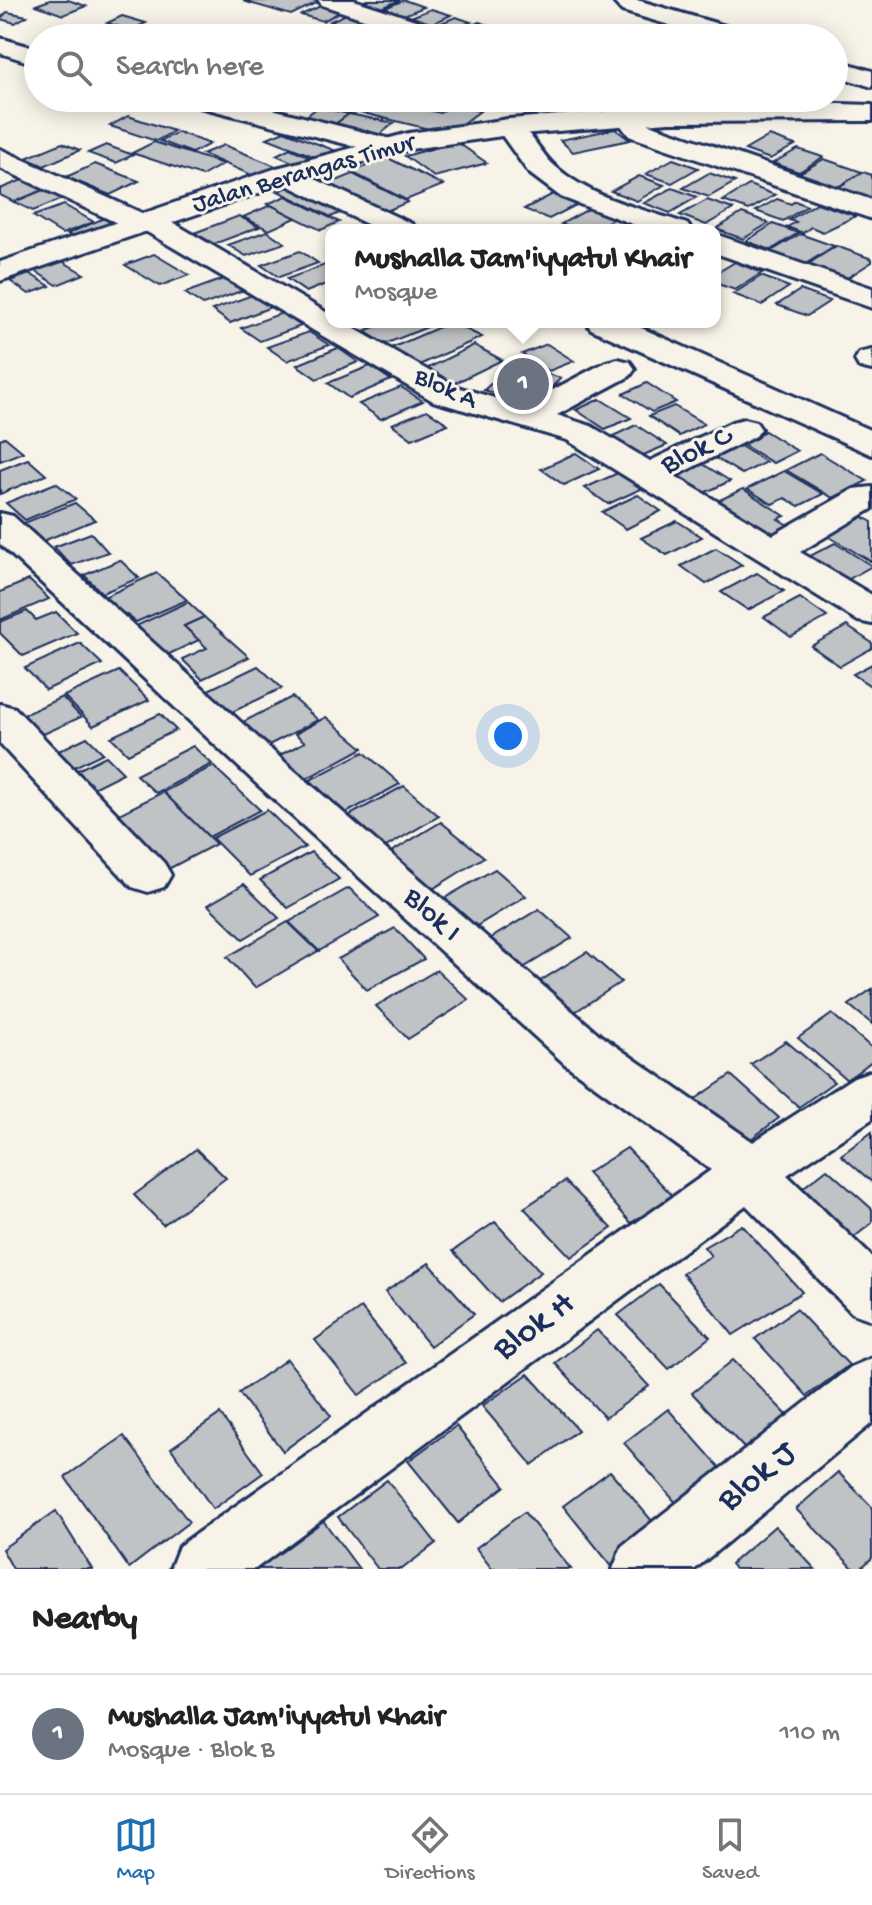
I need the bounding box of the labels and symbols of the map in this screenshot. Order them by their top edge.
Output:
street label: Jalan Berangas Timur [189,128,422,222]
pin: 1 [497,354,549,414]
street label: Blok A [408,362,483,418]
street label: Blok C [655,419,740,484]
your location [488,716,528,756]
street label: Blok I [394,881,467,951]
street label: Blok H [485,1284,584,1372]
street label: Blok J [709,1432,807,1523]

